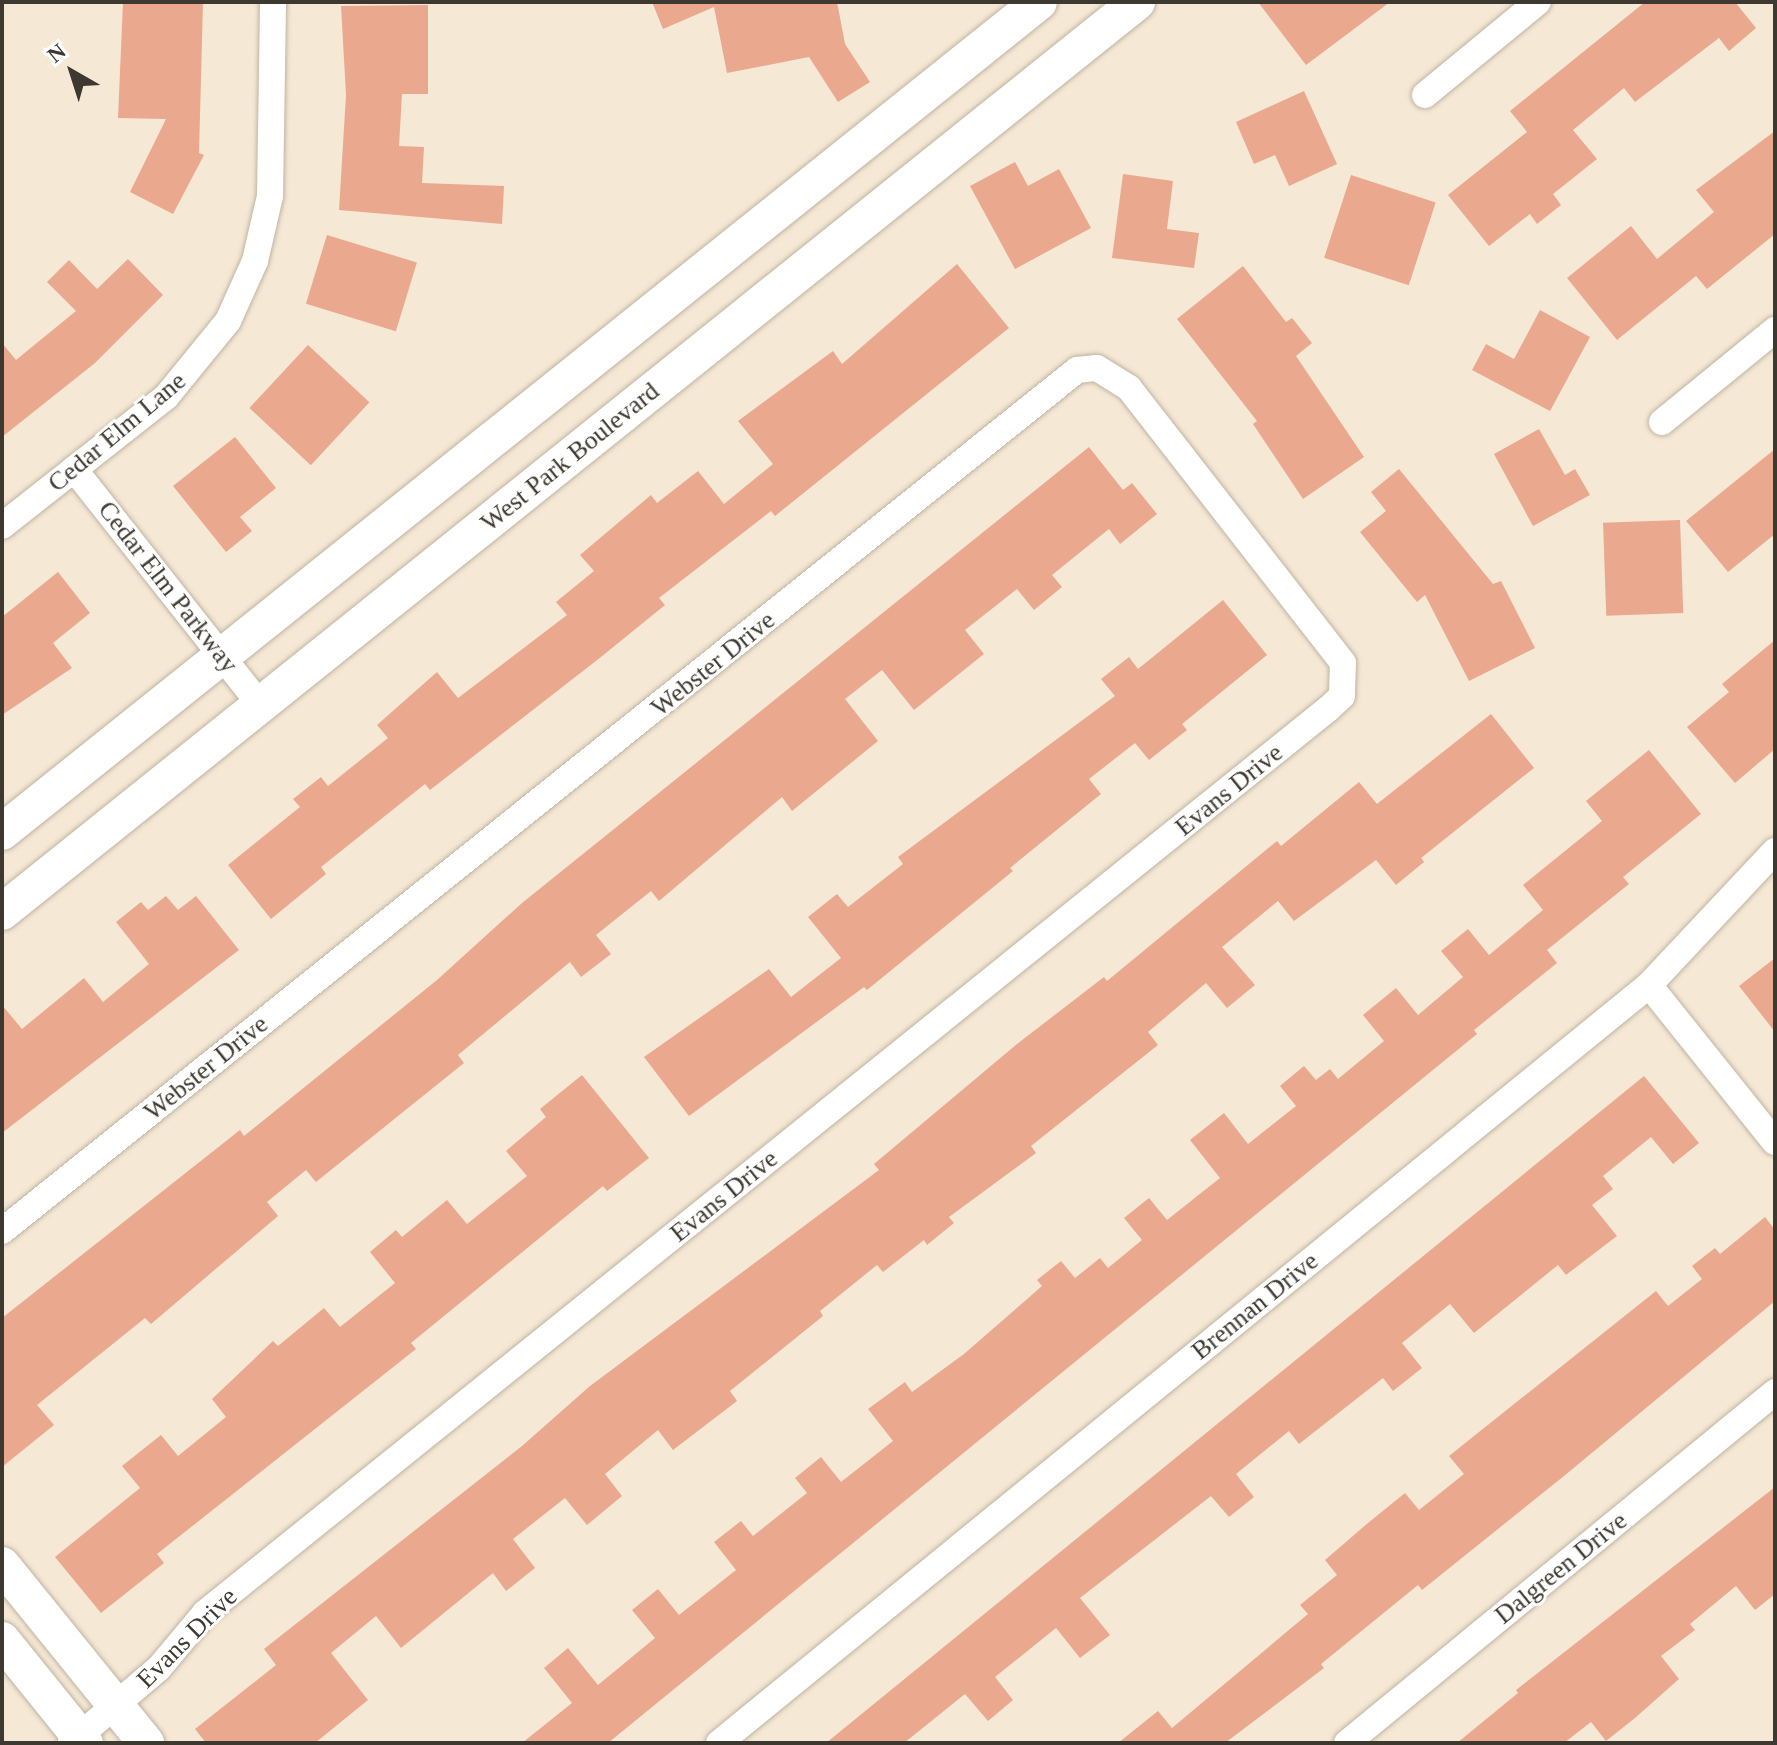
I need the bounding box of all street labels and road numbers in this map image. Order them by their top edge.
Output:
street label: Cedar Elm Lane [42,365,192,499]
street label: West Park Boulevard [475,376,665,538]
street label: Cedar Elm Parkway [91,495,245,679]
street label: Webster Drive [645,605,781,723]
street label: Evans Drive [1169,737,1289,843]
street label: Webster Drive [138,1009,274,1127]
street label: Evans Drive [664,1143,784,1249]
street label: Brennan Drive [1185,1245,1325,1367]
street label: Dalgreen Drive [1489,1505,1633,1631]
street label: Evans Drive [130,1581,244,1695]

